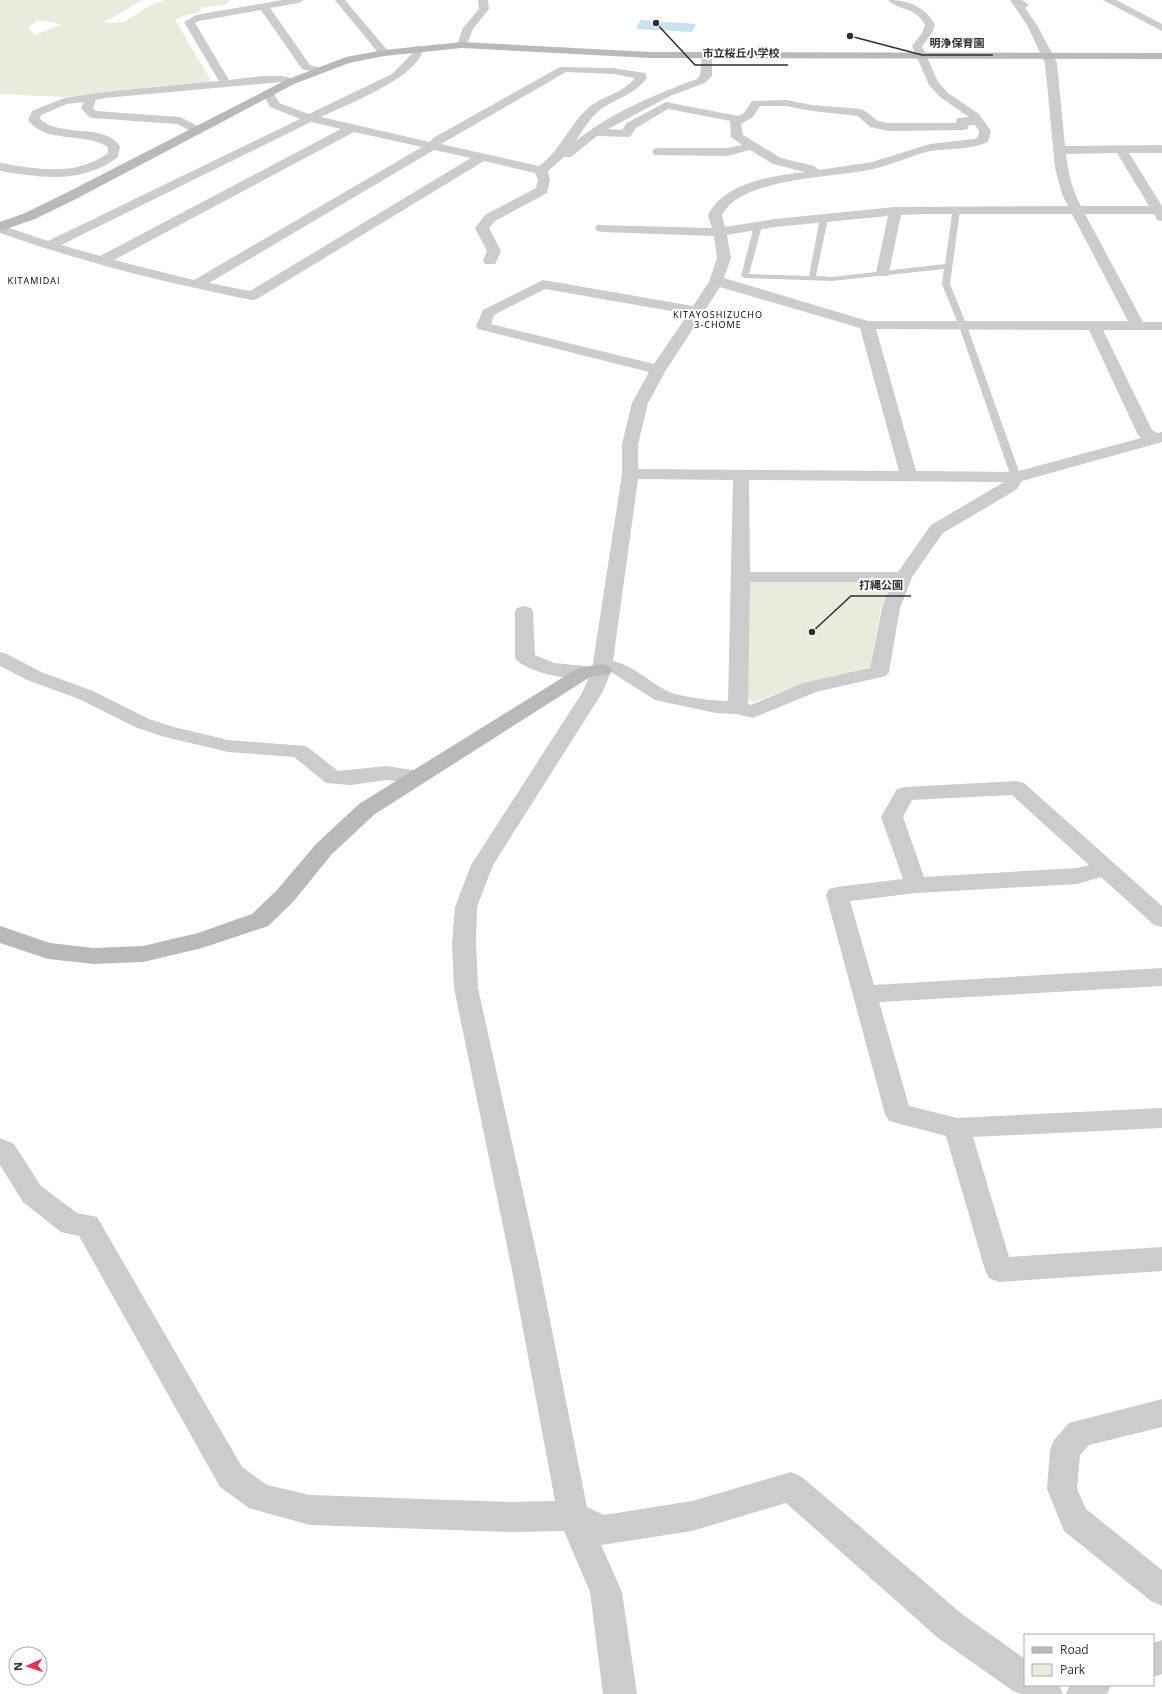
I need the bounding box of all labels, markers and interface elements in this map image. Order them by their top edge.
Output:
callout: 明浄保育園 [922,32,993,55]
text: 明浄保育園 [930,35,985,50]
callout: 市立桜丘小学校 [695,42,788,65]
text: 市立桜丘小学校 [703,45,780,60]
district label: KITAMIDAI [7,274,61,287]
district label: KITAYOSHIZUCHO 3-CHOME [673,308,763,331]
callout: 打縄公園 [851,573,911,596]
text: 打縄公園 [859,577,903,592]
legend [1024,1634,1154,1686]
text: Road [1060,1641,1089,1658]
north arrow [8,1646,48,1686]
text: Park [1060,1661,1086,1678]
text: N [10,1662,25,1671]

